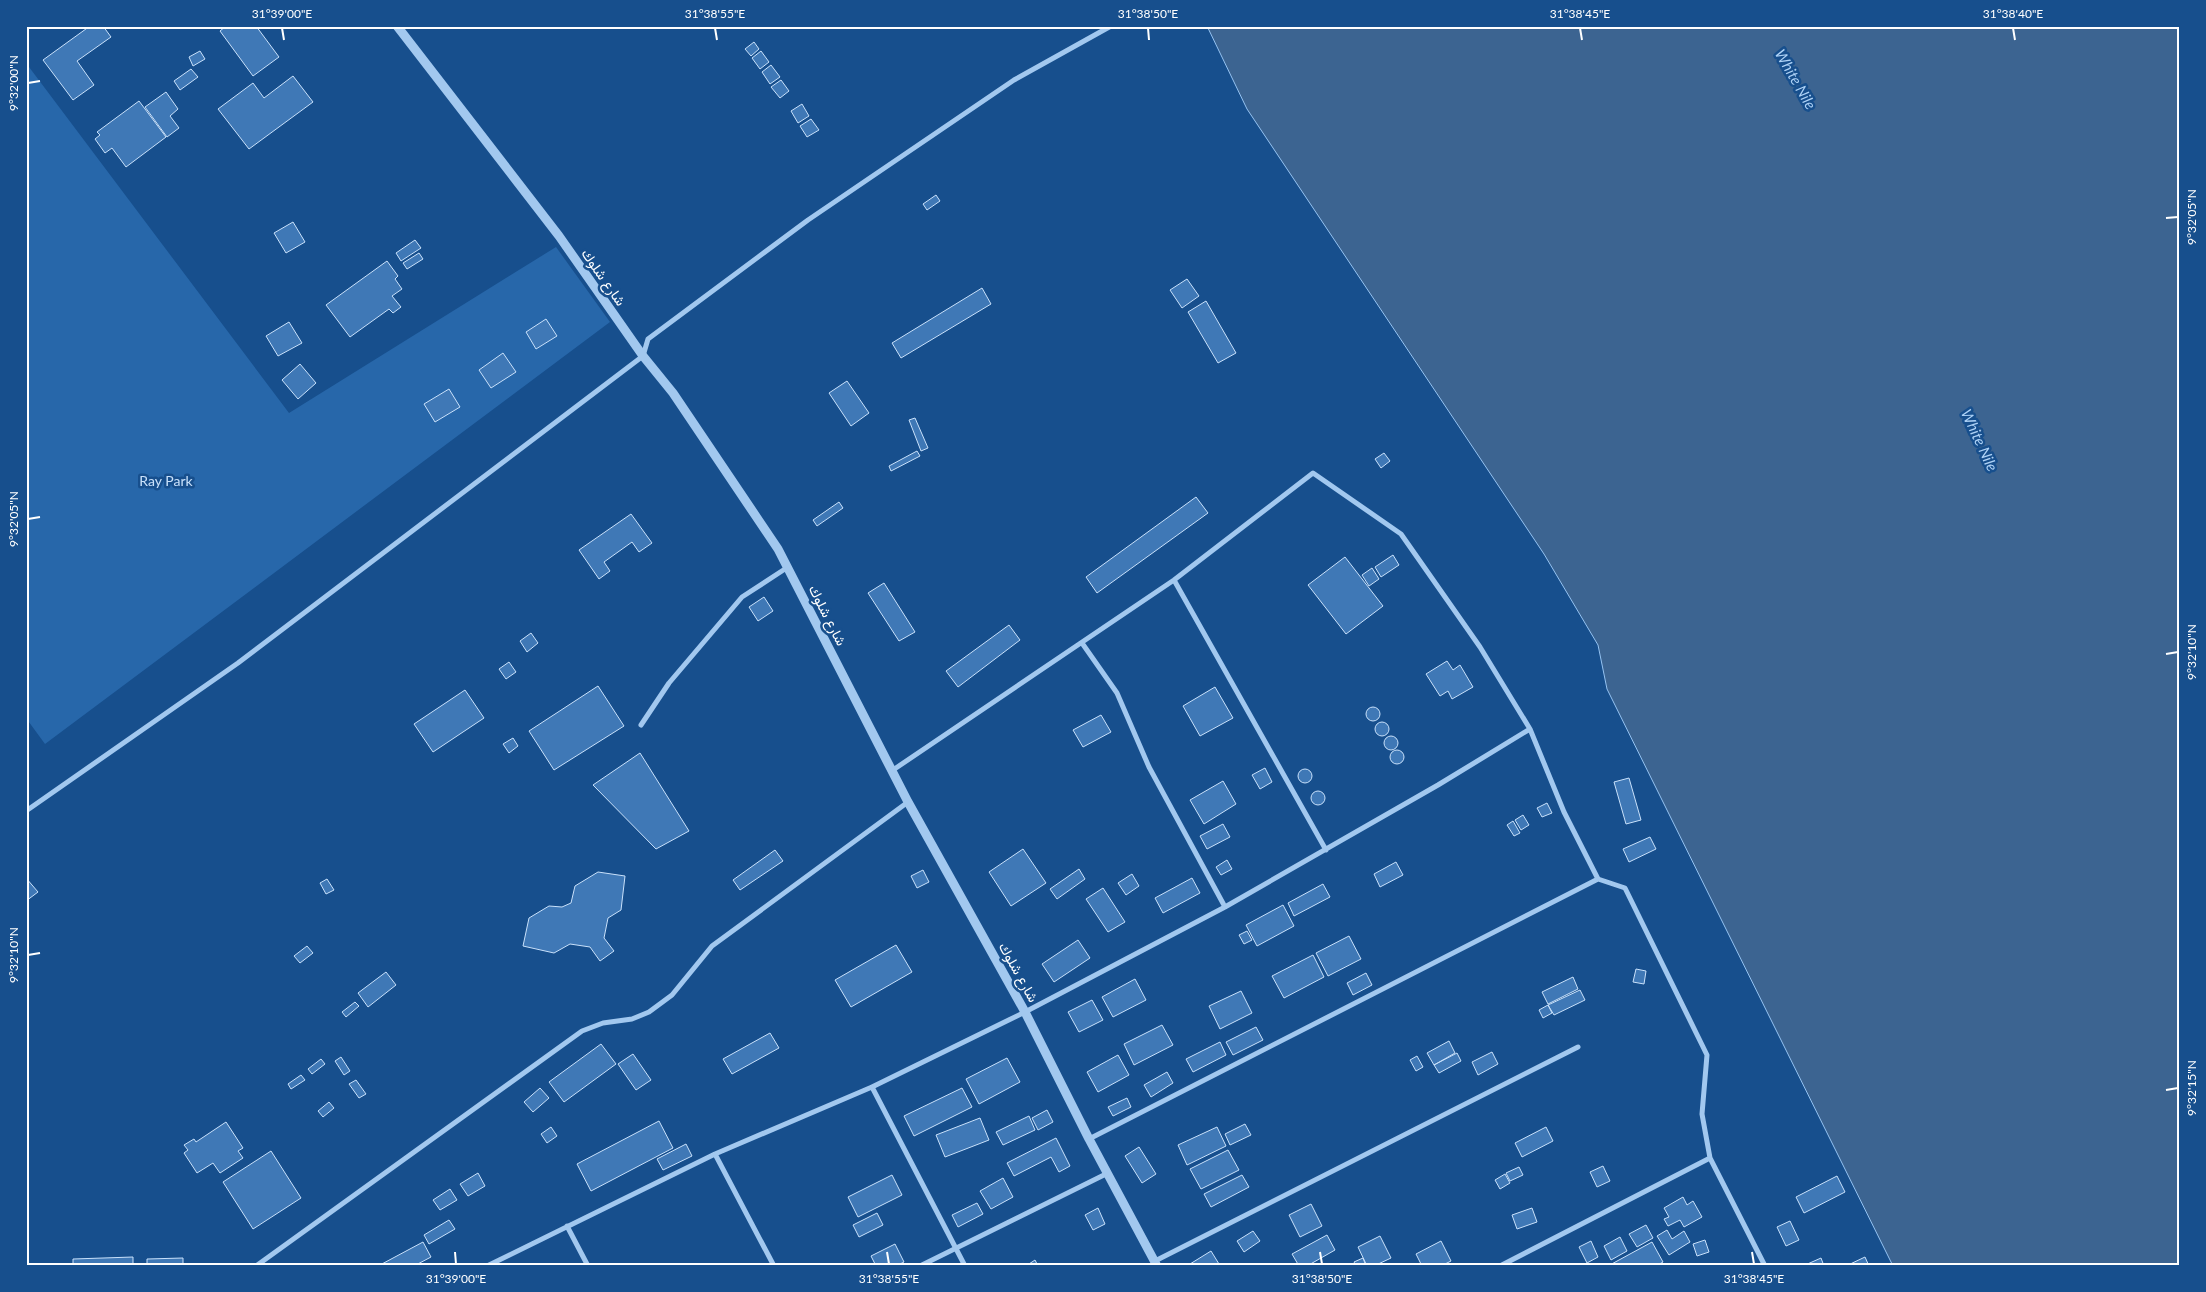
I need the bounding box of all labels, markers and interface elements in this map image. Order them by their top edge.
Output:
text: 31°39'00"E [252,6,312,21]
text: 31°38'55"E [685,6,745,21]
text: 31°38'50"E [1118,6,1178,21]
text: 31°38'45"E [1550,6,1610,21]
text: 31°38'40"E [1983,6,2043,21]
water label: White Nile [1772,46,1820,112]
text: 9°32'00"N [6,55,21,111]
text: 9°32'05"N [2184,189,2199,245]
street label: شارع شلوك [576,245,630,311]
water label: White Nile [1958,406,2002,474]
park label: Ray Park [139,472,194,489]
text: 9°32'05"N [6,491,21,547]
street label: شارع شلوك [803,582,851,650]
text: 9°32'10"N [2184,624,2199,680]
text: 9°32'10"N [6,927,21,983]
street label: شارع شلوك [993,939,1042,1006]
text: 9°32'15"N [2184,1060,2199,1116]
text: 31°39'00"E [426,1271,486,1286]
text: 31°38'55"E [859,1271,919,1286]
text: 31°38'50"E [1292,1271,1352,1286]
text: 31°38'45"E [1724,1271,1784,1286]

